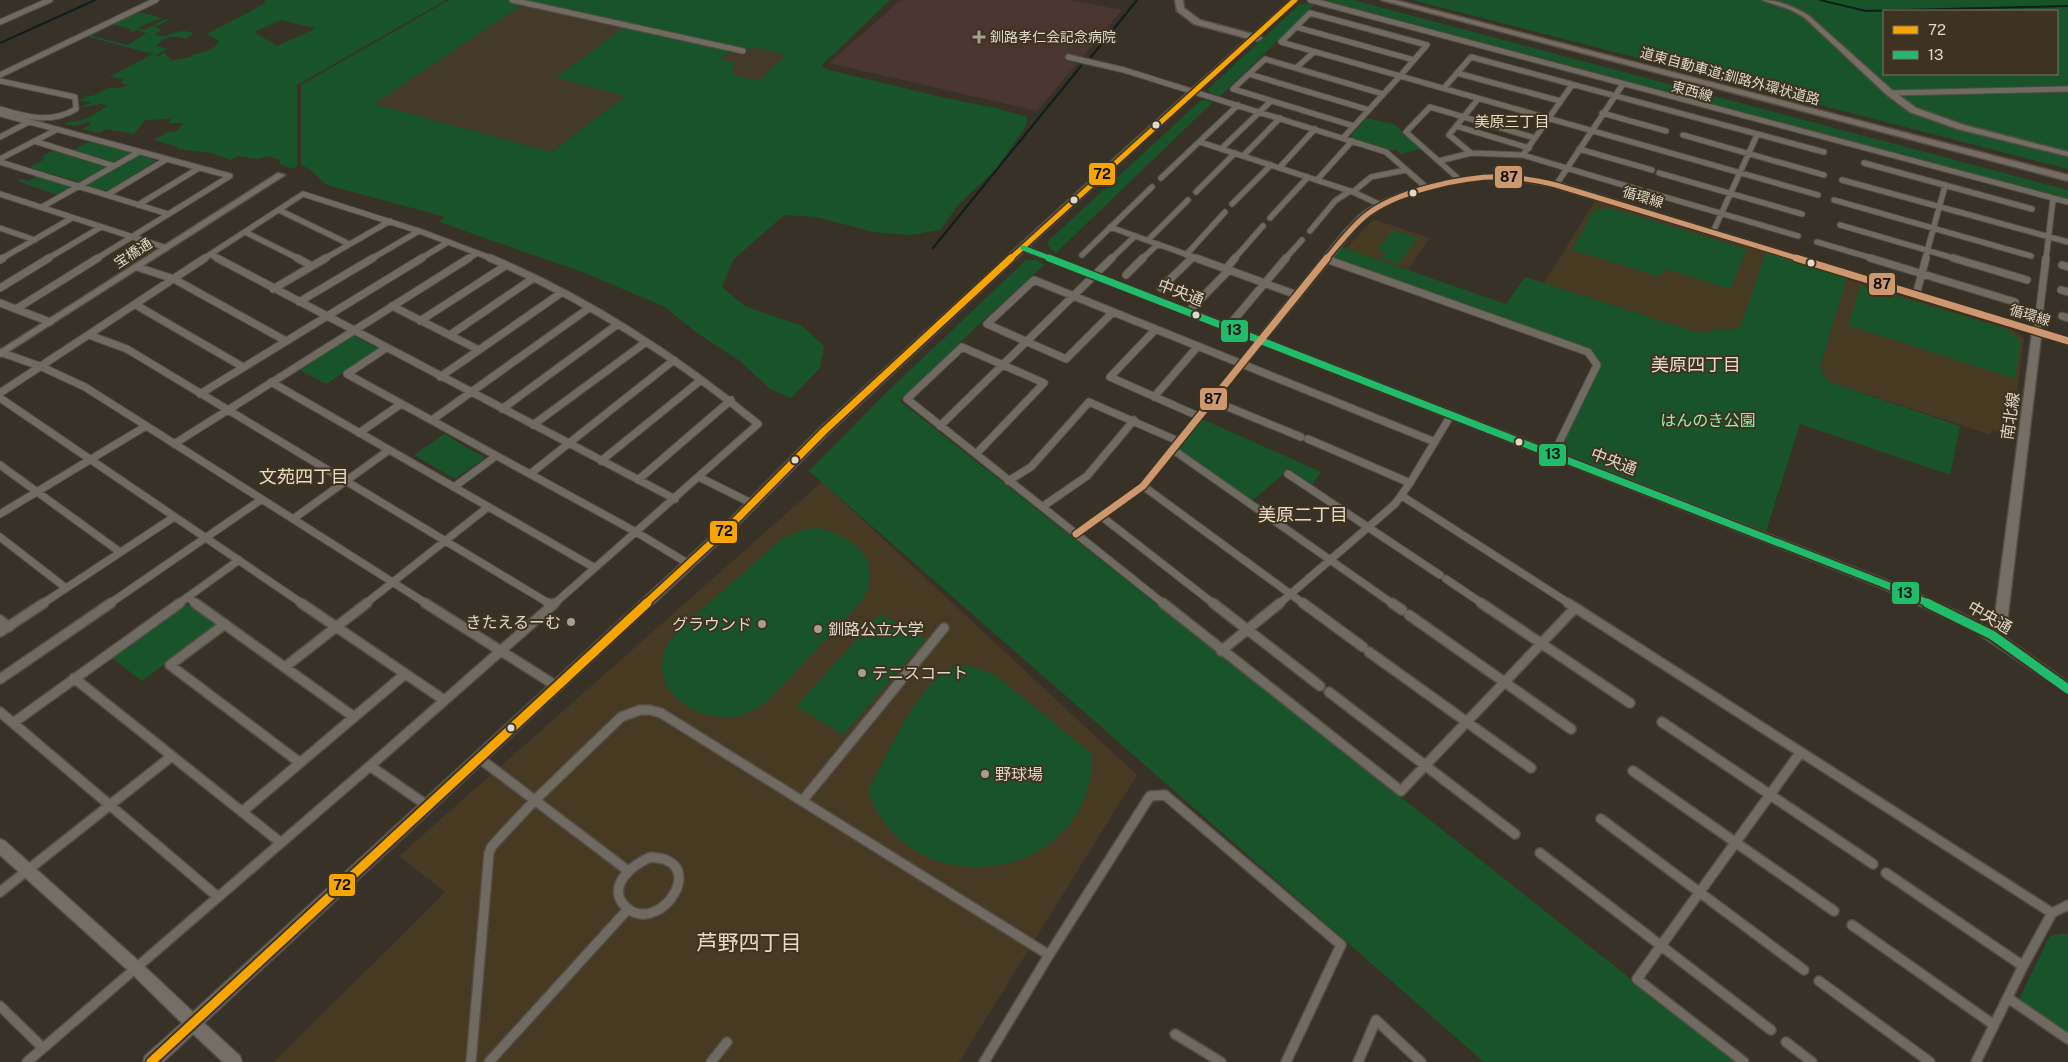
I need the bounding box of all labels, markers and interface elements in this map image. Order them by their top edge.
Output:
legend [1883,10,2058,75]
text: 72 [1928,21,1946,38]
place label: 釧路孝仁会記念病院 [990,29,1116,45]
marker: 釧路孝仁会記念病院 [972,30,986,44]
street label: 道東自動車道;釧路外環状道路 [1638,44,1822,108]
text: 13 [1928,46,1944,63]
street label: 東西線 [1670,78,1714,104]
district label: 美原三丁目 [1474,113,1550,130]
unlabelled marker [1151,120,1161,130]
line badge: 72 [1088,162,1116,186]
line badge: 87 [1494,165,1523,189]
text: 72 [1093,166,1111,182]
text: 87 [1500,169,1518,185]
street label: 循環線 [1621,183,1665,211]
unlabelled marker [1408,188,1418,198]
unlabelled marker [1069,195,1079,205]
street label: 宝橋通 [111,235,155,271]
unlabelled marker [1806,258,1816,268]
line badge: 87 [1868,272,1896,296]
street label: 中央通 [1155,275,1207,310]
text: 87 [1873,276,1891,292]
street label: 循環線 [2008,301,2052,329]
unlabelled marker [1191,310,1201,320]
line badge: 13 [1220,319,1249,343]
text: 13 [1226,322,1242,338]
district label: 美原四丁目 [1651,354,1741,375]
line badge: 87 [1199,387,1228,411]
text: 87 [1204,391,1222,407]
street label: 南北線 [1998,391,2023,441]
park label: はんのき公園 [1660,411,1756,430]
unlabelled marker [1514,437,1524,447]
line badge: 13 [1538,443,1567,467]
street label: 中央通 [1588,444,1640,479]
text: 13 [1545,446,1561,462]
unlabelled marker [790,455,800,465]
district label: 文苑四丁目 [259,466,349,487]
district label: 美原二丁目 [1258,504,1348,525]
line badge: 72 [709,520,738,544]
text: 72 [715,523,733,539]
line badge: 13 [1891,581,1920,605]
text: 13 [1897,585,1913,601]
street label: 中央通 [1964,597,2015,638]
place label: きたえるーむ [465,613,561,632]
place label: グラウンド [672,615,752,634]
marker: きたえるーむ [565,616,577,628]
marker: グラウンド [756,618,768,630]
place label: 釧路公立大学 [828,620,924,639]
marker: 釧路公立大学 [812,623,824,635]
place label: テニスコート [872,664,968,683]
marker: テニスコート [856,667,868,679]
unlabelled marker [506,723,516,733]
place label: 野球場 [995,765,1043,784]
marker: 野球場 [979,768,991,780]
line badge: 72 [328,873,356,897]
text: 72 [333,877,351,893]
district label: 芦野四丁目 [697,930,802,955]

